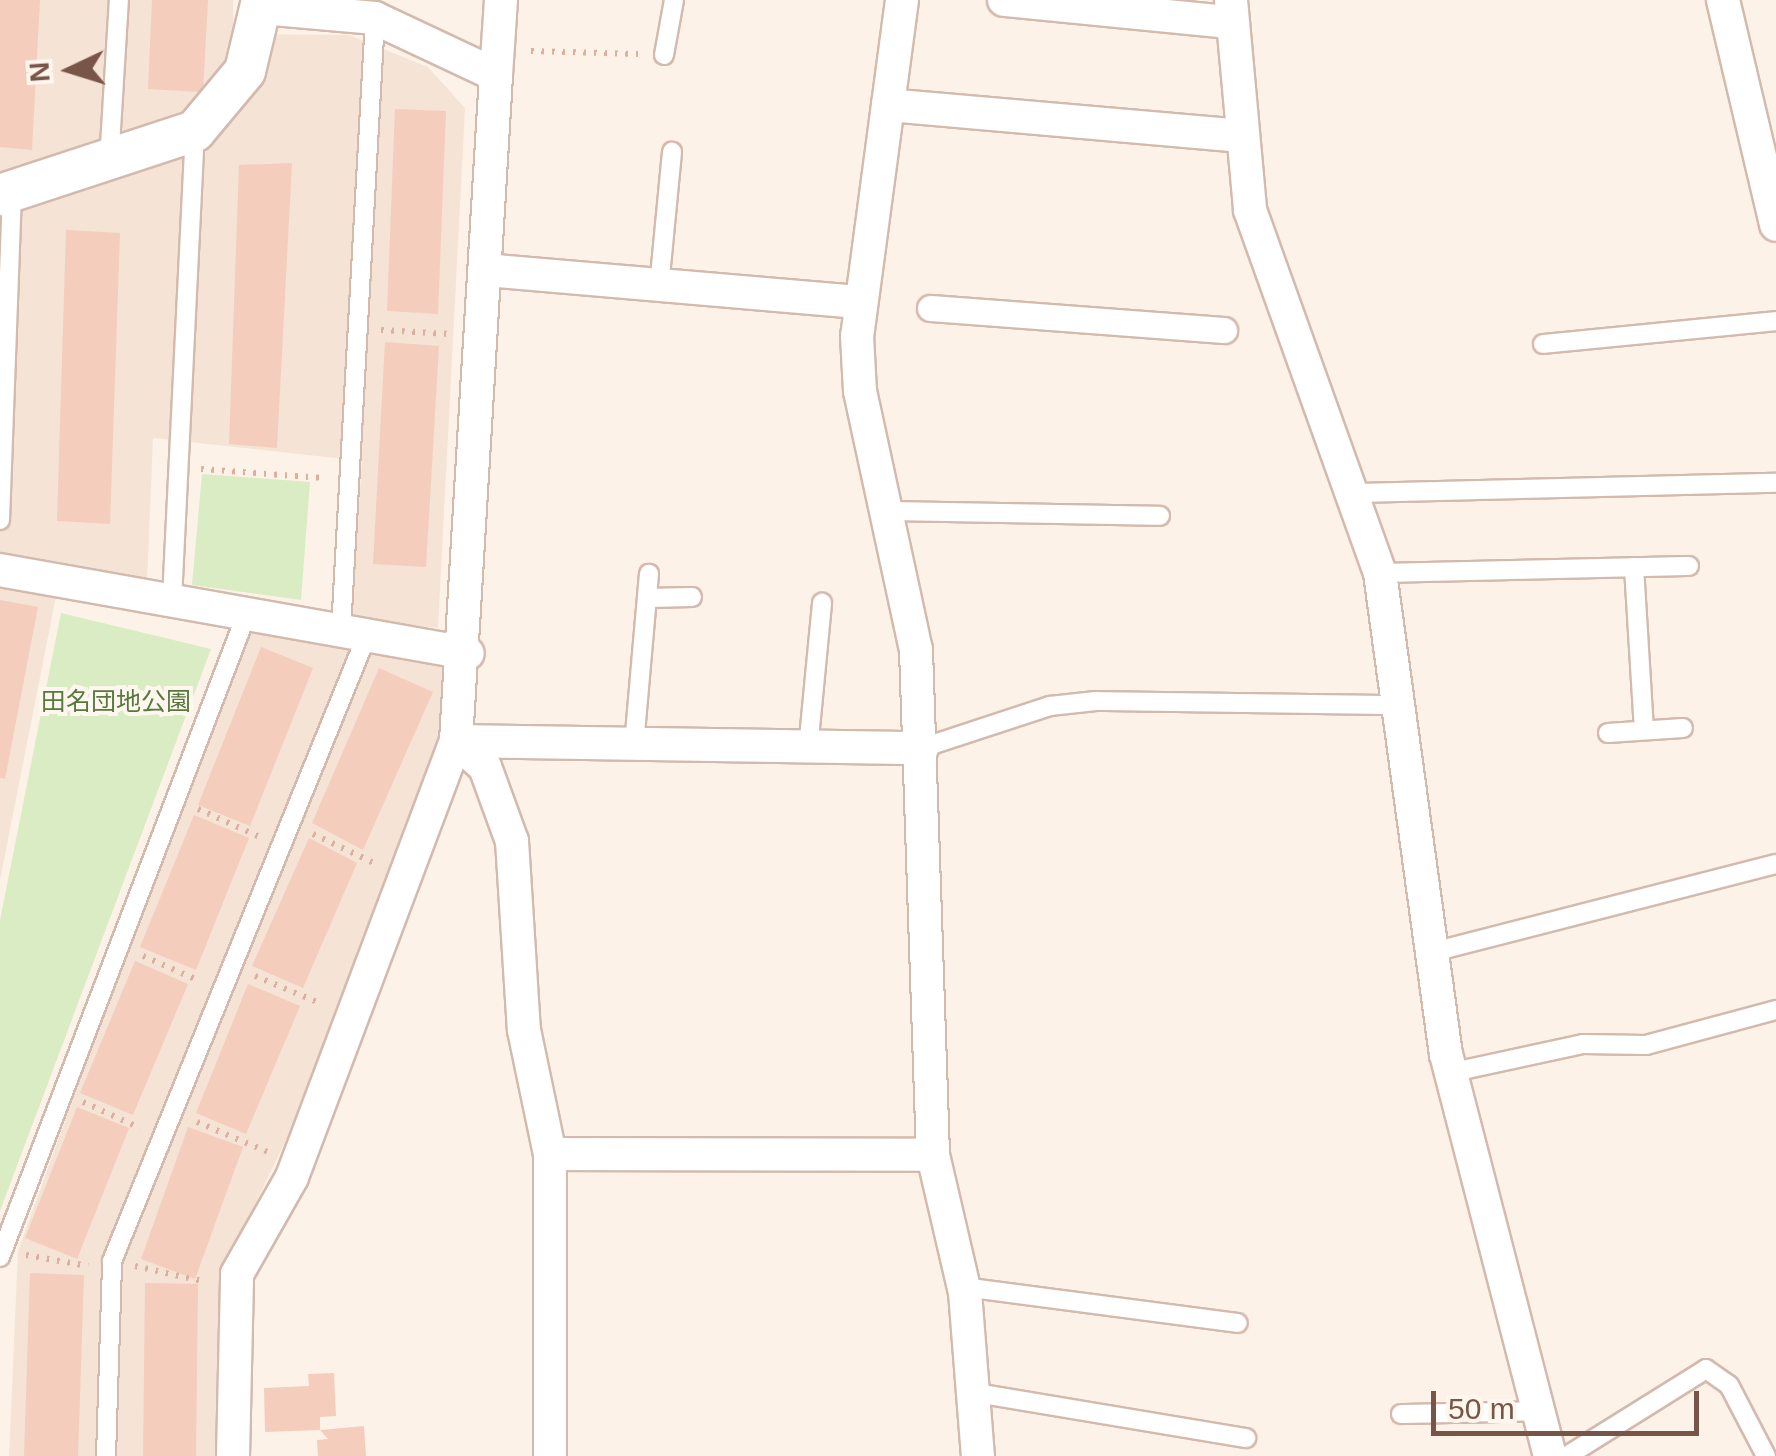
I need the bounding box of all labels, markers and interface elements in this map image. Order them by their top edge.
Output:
north arrow [20,20,120,120]
text: N [23,61,56,83]
park label: 田名団地公園 [41,686,191,716]
scale bar [1436,1371,1704,1433]
text: 50 m [1448,1392,1515,1425]

